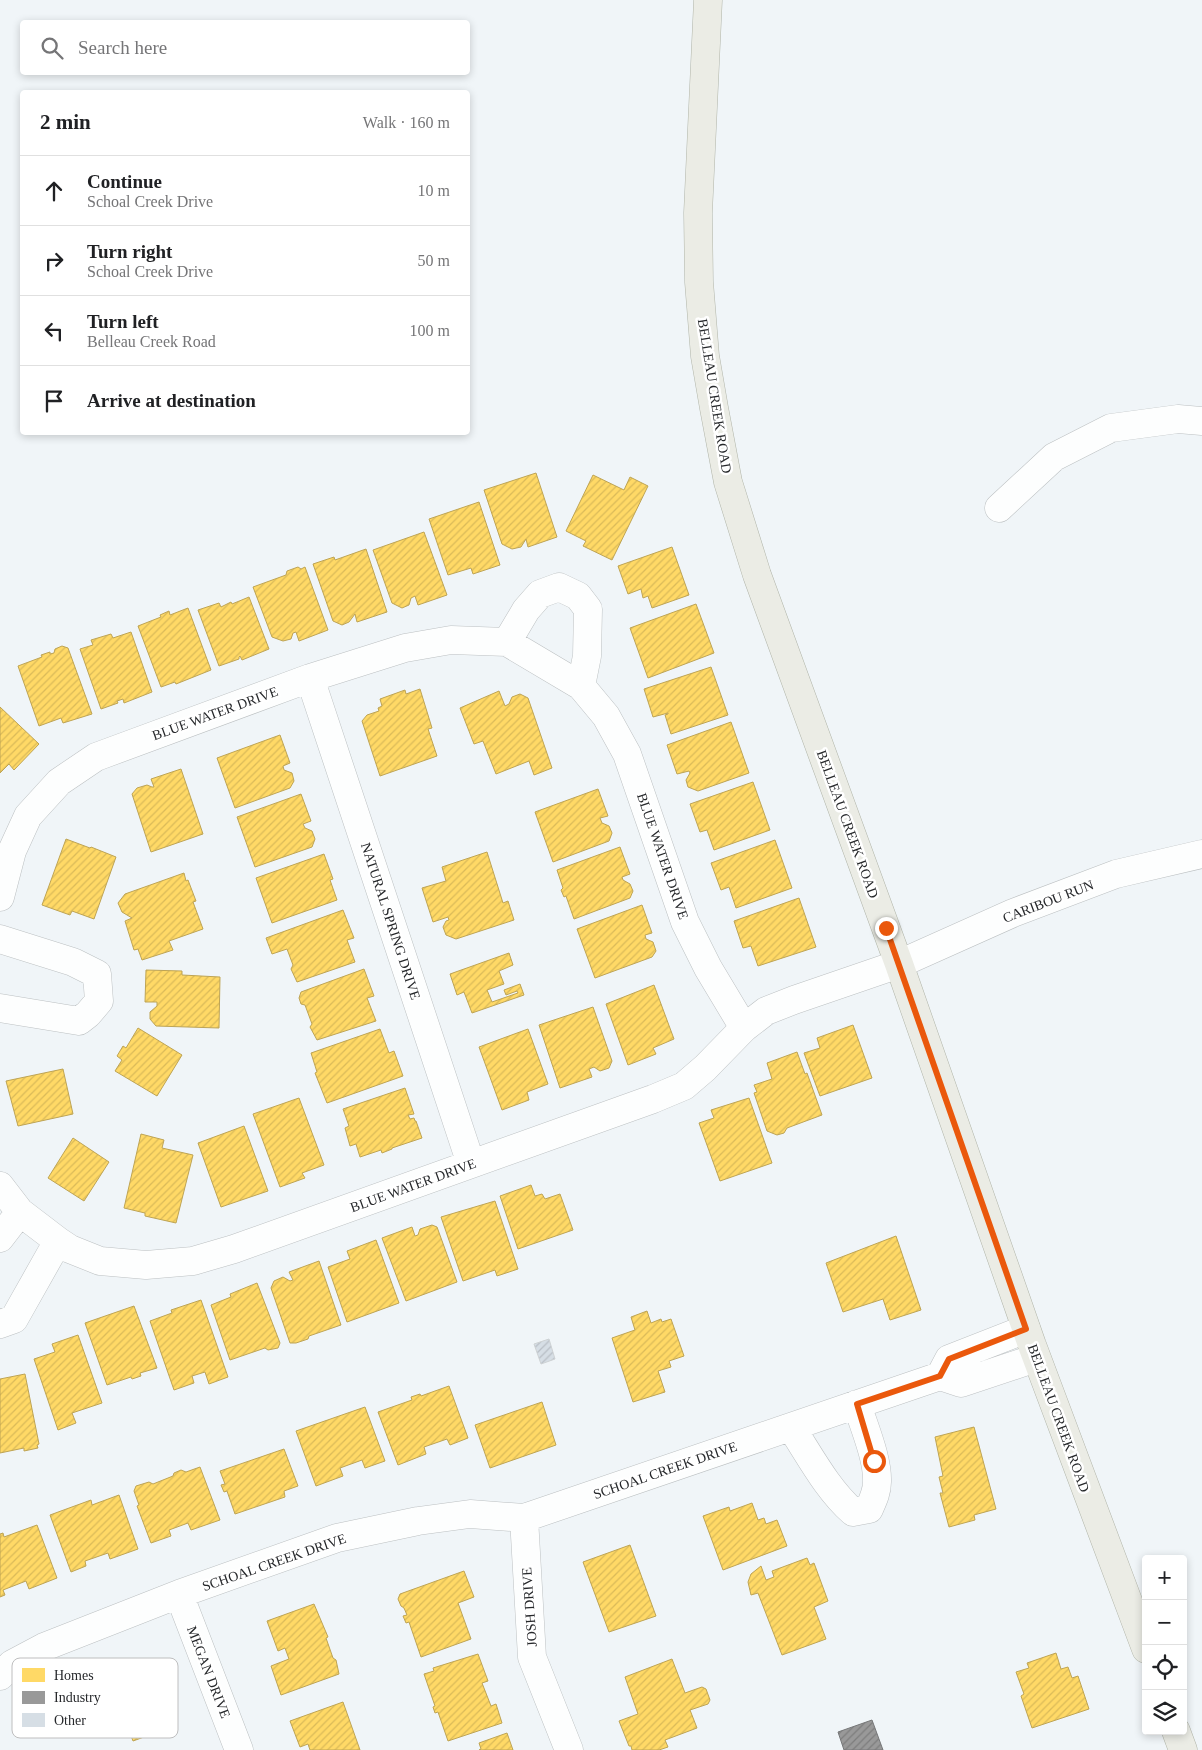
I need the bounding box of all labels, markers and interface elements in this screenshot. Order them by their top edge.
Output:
search box [20,20,470,75]
icon: search [38,34,66,62]
text: Search here [78,37,167,58]
text: 2 min [40,110,91,134]
text: Walk · 160 m [363,114,450,131]
text: Continue [87,171,162,192]
icon: ahead [40,177,68,205]
text: 10 m [418,182,450,199]
text: Schoal Creek Drive [87,193,213,210]
text: Turn right [87,241,172,262]
icon: right [40,247,68,275]
text: 50 m [418,252,450,269]
text: Schoal Creek Drive [87,263,213,280]
text: Turn left [87,311,159,332]
icon: left [40,317,68,345]
street label: BELLEAU CREEK ROAD [695,318,734,474]
text: 100 m [410,322,450,339]
text: Belleau Creek Road [87,333,216,350]
icon: arrive [40,387,68,415]
text: Arrive at destination [87,390,256,411]
street label: BLUE WATER DRIVE [150,684,280,743]
street label: BELLEAU CREEK ROAD [814,748,881,900]
street label: BLUE WATER DRIVE [634,791,691,921]
street label: NATURAL SPRING DRIVE [358,841,423,1002]
street label: CARIBOU RUN [1001,877,1096,926]
route end [875,917,898,940]
street label: BLUE WATER DRIVE [348,1156,478,1215]
street label: BELLEAU CREEK ROAD [1025,1342,1092,1494]
street label: SCHOAL CREEK DRIVE [591,1439,739,1502]
route start [863,1450,886,1473]
street label: SCHOAL CREEK DRIVE [200,1531,348,1594]
map controls [1142,1555,1187,1735]
button: + [1142,1555,1187,1600]
street label: JOSH DRIVE [519,1567,540,1647]
button: − [1142,1600,1187,1645]
street label: MEGAN DRIVE [184,1624,233,1720]
button: locate [1142,1645,1187,1690]
legend [12,1658,178,1738]
text: Homes [54,1668,94,1683]
text: Industry [54,1690,101,1705]
button: layers [1142,1690,1187,1735]
text: Other [54,1713,86,1728]

